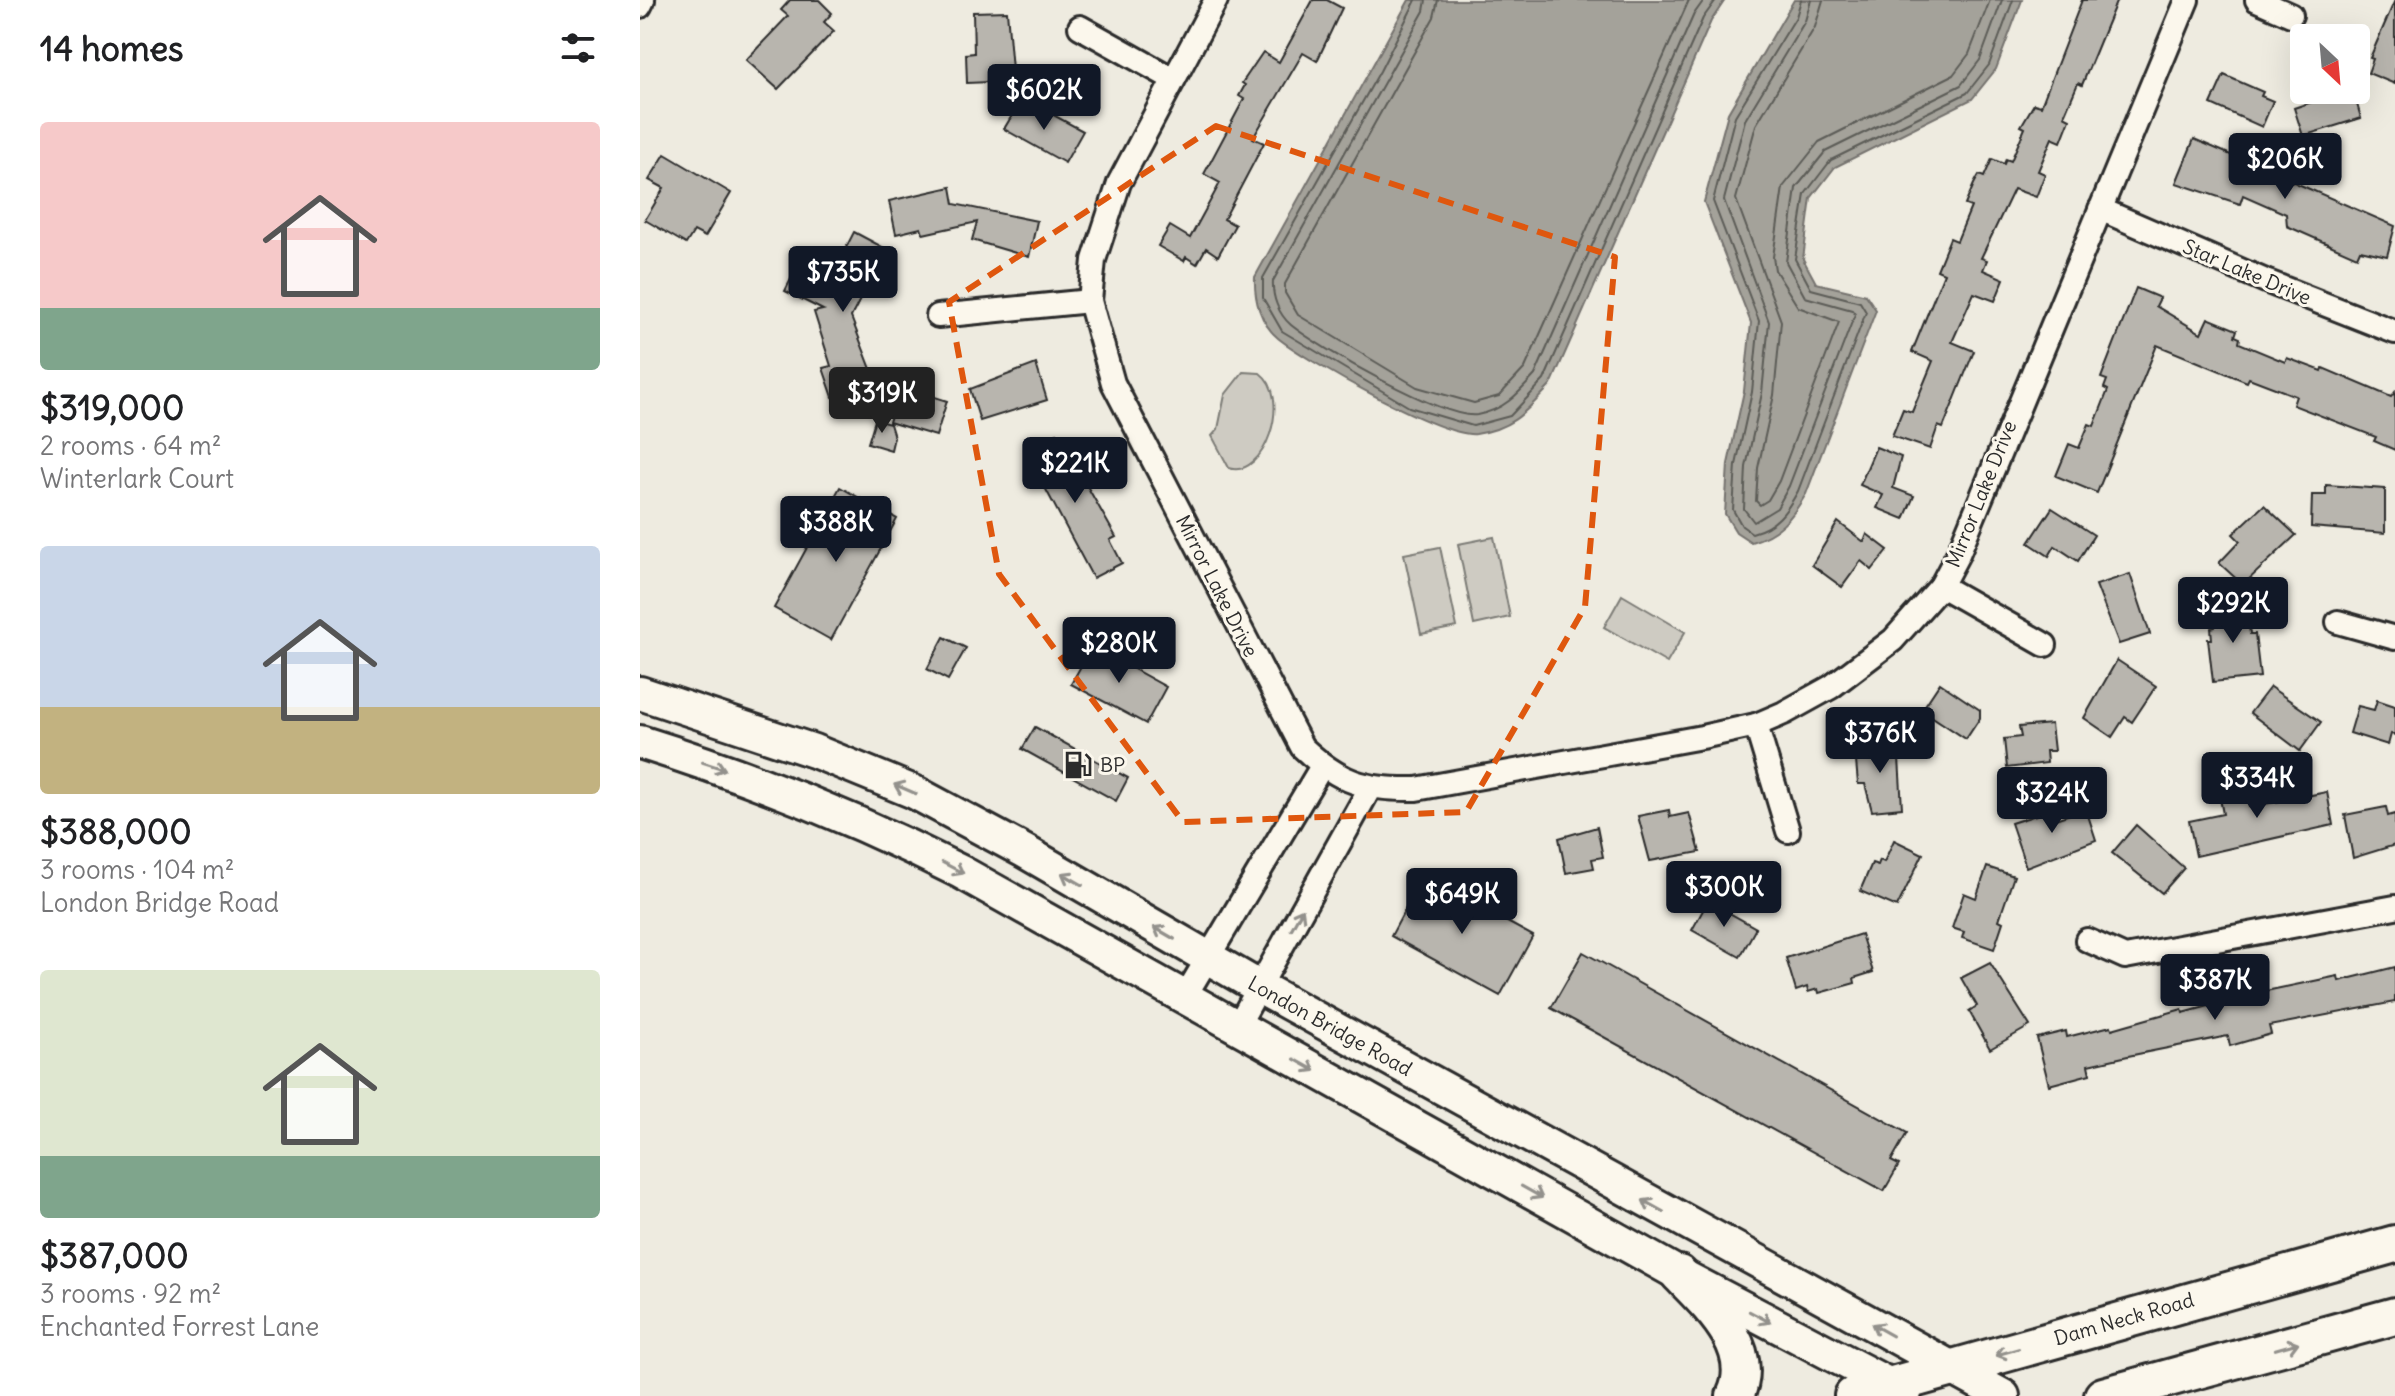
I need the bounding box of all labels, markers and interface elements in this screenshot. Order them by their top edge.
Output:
north arrow [2290,24,2370,104]
map controls [2290,24,2370,104]
icon: filters [556,26,600,70]
text: 14 homes [40,27,184,70]
pin: $602K [988,64,1100,132]
text: $602K [1006,73,1082,106]
pin: $206K [2229,133,2341,201]
text: $206K [2247,142,2323,175]
icon: home [248,174,392,318]
street label: Star Lake Drive [2179,233,2315,310]
pin: $735K [787,246,899,314]
text: $735K [807,255,879,288]
pin: $319K [826,367,938,435]
text: $319K [847,376,917,409]
text: $319,000 [40,386,184,429]
street label: Mirror Lake Drive [1940,417,2021,571]
text: 2 rooms · 64 m² [40,429,222,462]
pin: $221K [1019,437,1131,505]
text: $221K [1040,446,1110,479]
text: Winterlark Court [40,462,234,495]
pin: $388K [780,496,892,564]
text: $388K [798,505,874,538]
street label: Mirror Lake Drive [1171,511,1264,661]
pin: $292K [2177,577,2289,645]
text: $292K [2196,586,2270,619]
icon: home [248,598,392,742]
pin: $280K [1063,617,1175,685]
text: $280K [1081,626,1157,659]
pin: $376K [1824,707,1936,775]
text: $376K [1844,716,1916,749]
fuel station icon: BP [1063,750,1093,780]
place label: BP [1100,752,1125,777]
pin: $334K [2201,752,2313,820]
one-way arrow [702,759,727,774]
text: $334K [2219,761,2295,794]
pin: $324K [1996,767,2108,835]
text: $324K [2015,776,2089,809]
one-way arrow [893,780,918,795]
text: $388,000 [40,810,192,853]
text: 3 rooms · 104 m² [40,853,235,886]
one-way arrow [941,861,964,876]
pin: $300K [1668,861,1780,929]
pin: $649K [1406,868,1518,936]
text: $300K [1684,870,1764,903]
one-way arrow [1061,871,1084,887]
text: $649K [1424,877,1500,910]
text: London Bridge Road [40,886,279,919]
one-way arrow [1290,908,1305,932]
one-way arrow [1153,925,1176,941]
pin: $387K [2159,954,2271,1022]
text: $387K [2179,963,2251,996]
street label: London Bridge Road [1244,970,1417,1081]
icon: home [248,1022,392,1166]
one-way arrow [1293,1058,1317,1073]
one-way arrow [1520,1185,1544,1200]
one-way arrow [1642,1198,1665,1214]
text: $387,000 [40,1234,189,1277]
text: 3 rooms · 92 m² [40,1277,221,1310]
street label: Dam Neck Road [2051,1287,2197,1350]
one-way arrow [1748,1309,1772,1325]
text: Enchanted Forrest Lane [40,1310,319,1343]
one-way arrow [1870,1322,1894,1337]
one-way arrow [2273,1338,2299,1353]
one-way arrow [1995,1345,2021,1360]

